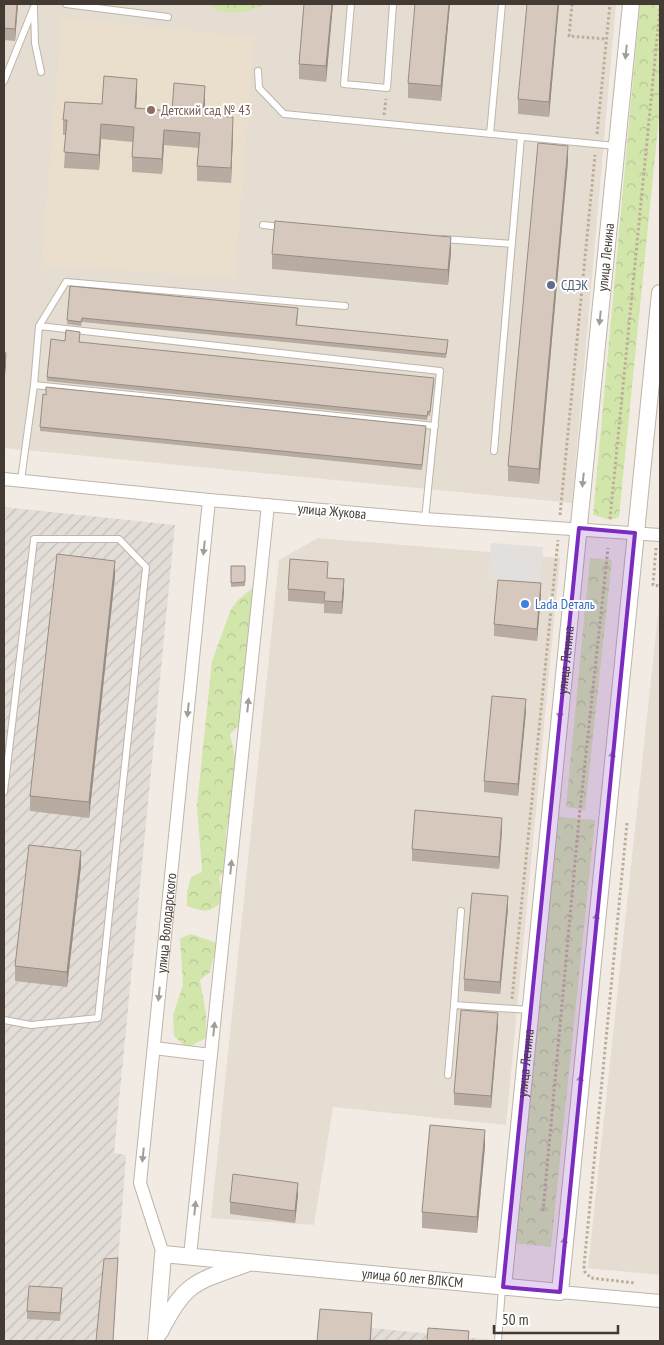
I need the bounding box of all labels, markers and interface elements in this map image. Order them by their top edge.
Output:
one-way arrow [622,45,630,61]
place label: Детский сад № 43 [161,101,251,119]
marker: Детский сад № 43 [145,104,157,116]
street label: улица Ленина [593,222,618,292]
place label: СДЭК [561,276,588,294]
marker: СДЭК [545,279,557,291]
one-way arrow [595,311,603,327]
one-way arrow [579,472,587,488]
street label: улица Жукова [297,499,367,523]
one-way arrow [200,541,208,557]
place label: Lada Dеталь [535,595,595,613]
marker: Lada Dеталь [519,598,531,610]
street label: улица Ленина [553,625,578,695]
one-way arrow [244,697,252,713]
one-way arrow [184,702,192,718]
one-way arrow [556,704,564,720]
one-way arrow [608,750,616,766]
one-way arrow [227,859,235,875]
street label: улица Володарского [152,872,180,974]
one-way arrow [592,912,600,928]
one-way arrow [155,986,163,1002]
one-way arrow [210,1020,218,1036]
street label: улица Ленина [513,1028,538,1098]
one-way arrow [576,1074,584,1090]
one-way arrow [139,1148,147,1164]
one-way arrow [191,1199,199,1215]
one-way arrow [561,1235,569,1251]
street label: улица 60 лет ВЛКСМ [361,1264,464,1292]
scale bar [494,1302,618,1334]
text: 50 m [502,1310,528,1329]

